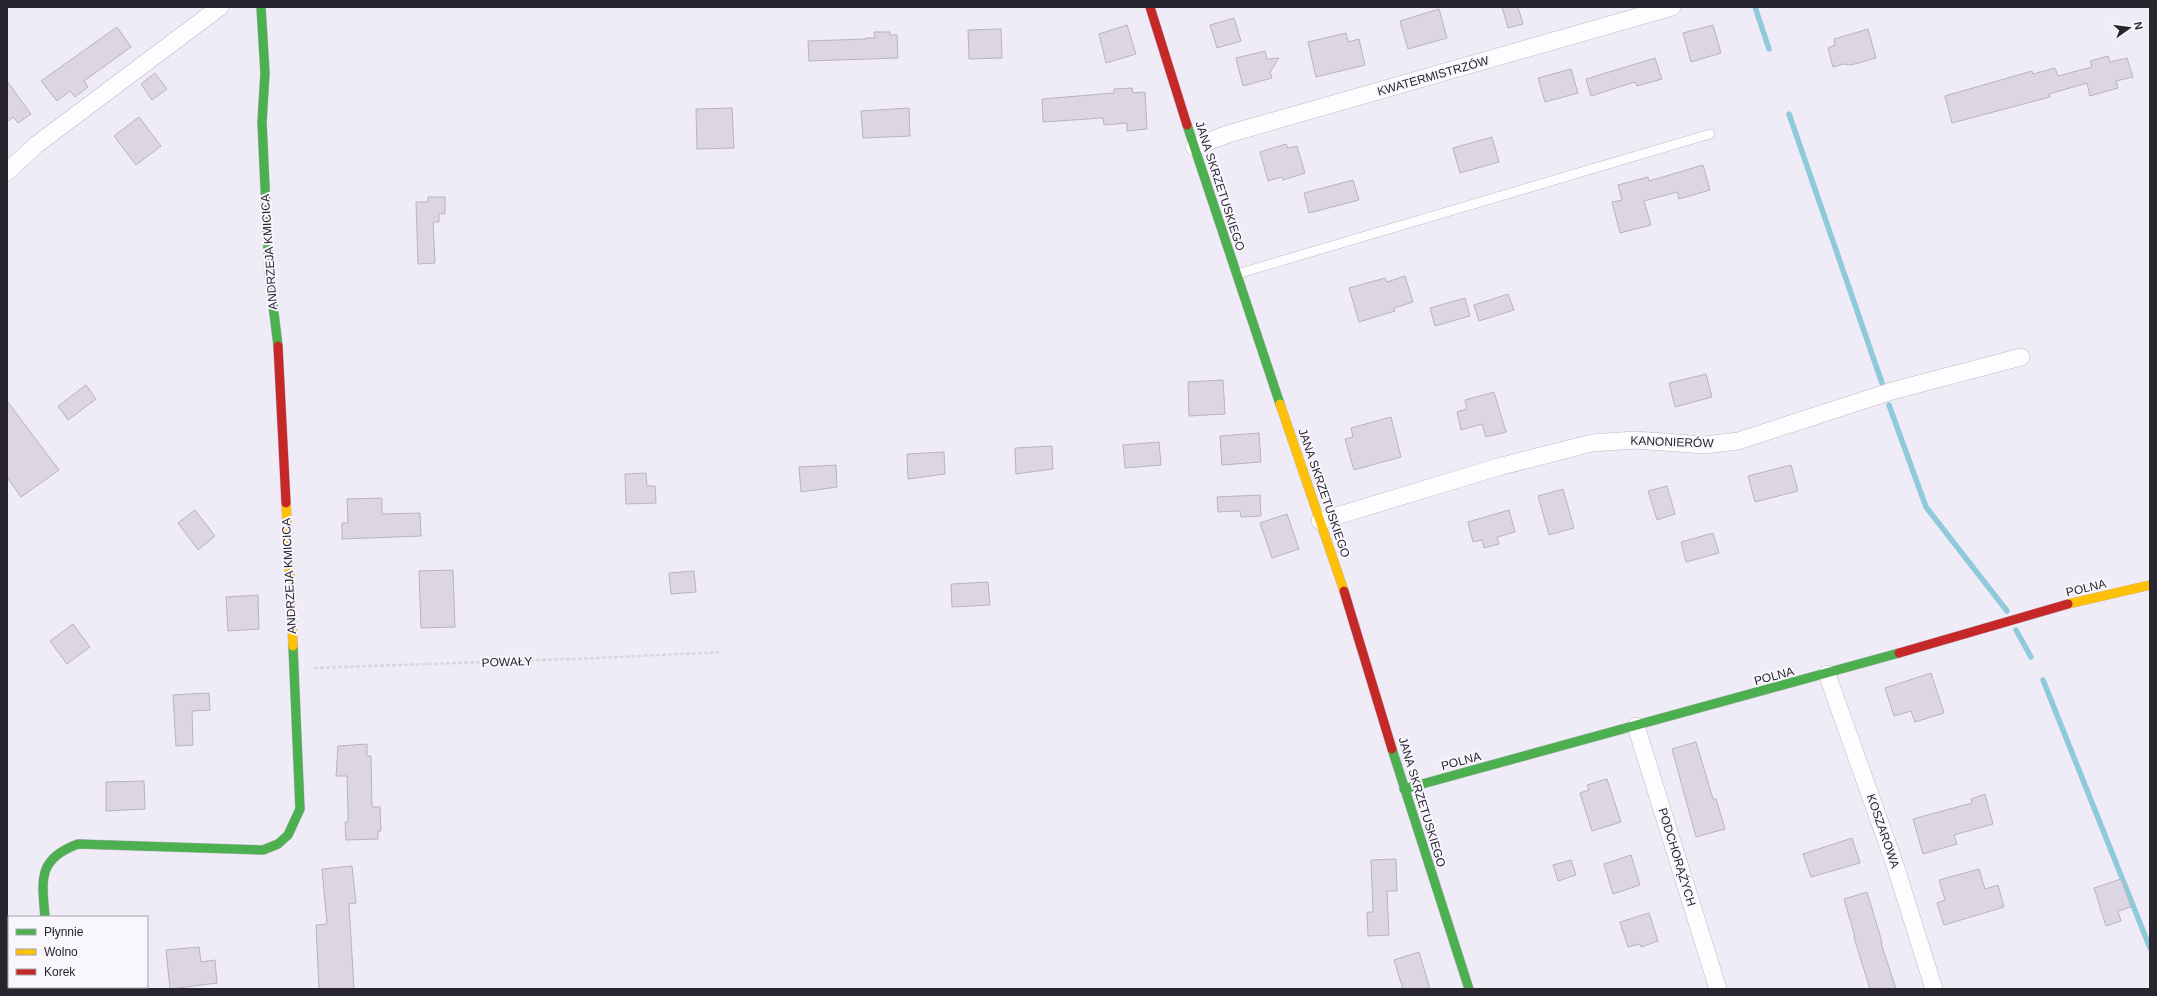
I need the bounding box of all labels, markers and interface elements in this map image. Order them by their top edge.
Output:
north arrow [2109,8,2149,48]
text: N [2132,20,2145,31]
street label: KWATERMISTRZÓW [1375,52,1491,99]
street label: JANA SKRZETUSKIEGO [1192,119,1248,253]
street label: ANDRZEJA KMICICA [258,194,280,310]
street label: JANA SKRZETUSKIEGO [1295,427,1353,559]
street label: KANONIERÓW [1630,433,1715,450]
street label: ANDRZEJA KMICICA [279,518,299,634]
street label: POLNA [2065,577,2107,599]
street label: POWAŁY [481,654,533,670]
street label: POLNA [1753,664,1795,688]
street label: JANA SKRZETUSKIEGO [1396,735,1448,869]
street label: POLNA [1440,749,1482,773]
street label: KOSZAROWA [1864,792,1902,870]
street label: PODCHORĄŻYCH [1655,806,1699,908]
legend [8,916,148,988]
text: Płynnie [44,925,84,939]
text: Wolno [44,945,78,959]
text: Korek [44,965,76,979]

